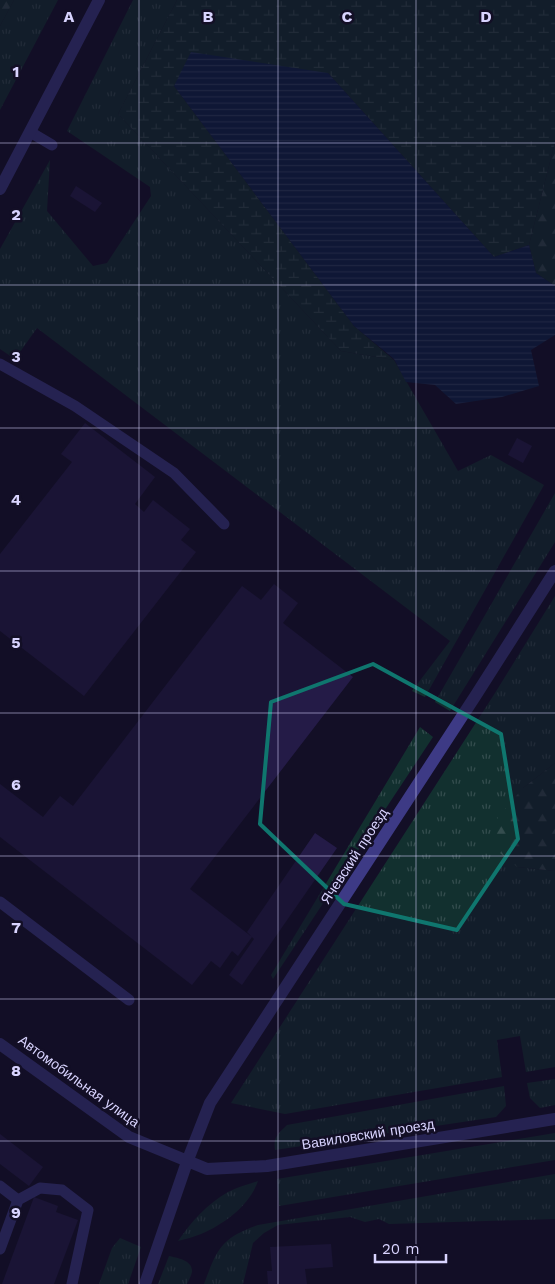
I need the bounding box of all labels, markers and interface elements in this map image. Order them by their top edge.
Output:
text: A [64,7,75,26]
text: B [203,7,214,26]
text: C [342,7,353,26]
text: D [480,7,492,26]
text: 1 [13,62,19,81]
text: 2 [11,205,21,224]
text: 3 [11,347,21,366]
text: 4 [11,490,21,509]
text: 5 [11,633,21,652]
text: 6 [11,775,21,794]
street label: Ячевский проезд [317,805,391,907]
text: 7 [11,918,21,937]
street label: Автомобильная улица [15,1032,143,1130]
text: 8 [11,1061,21,1080]
street label: Вавиловский проезд [300,1116,436,1152]
text: 9 [11,1203,21,1222]
scale bar [375,1232,446,1264]
text: 20 m [382,1240,420,1258]

